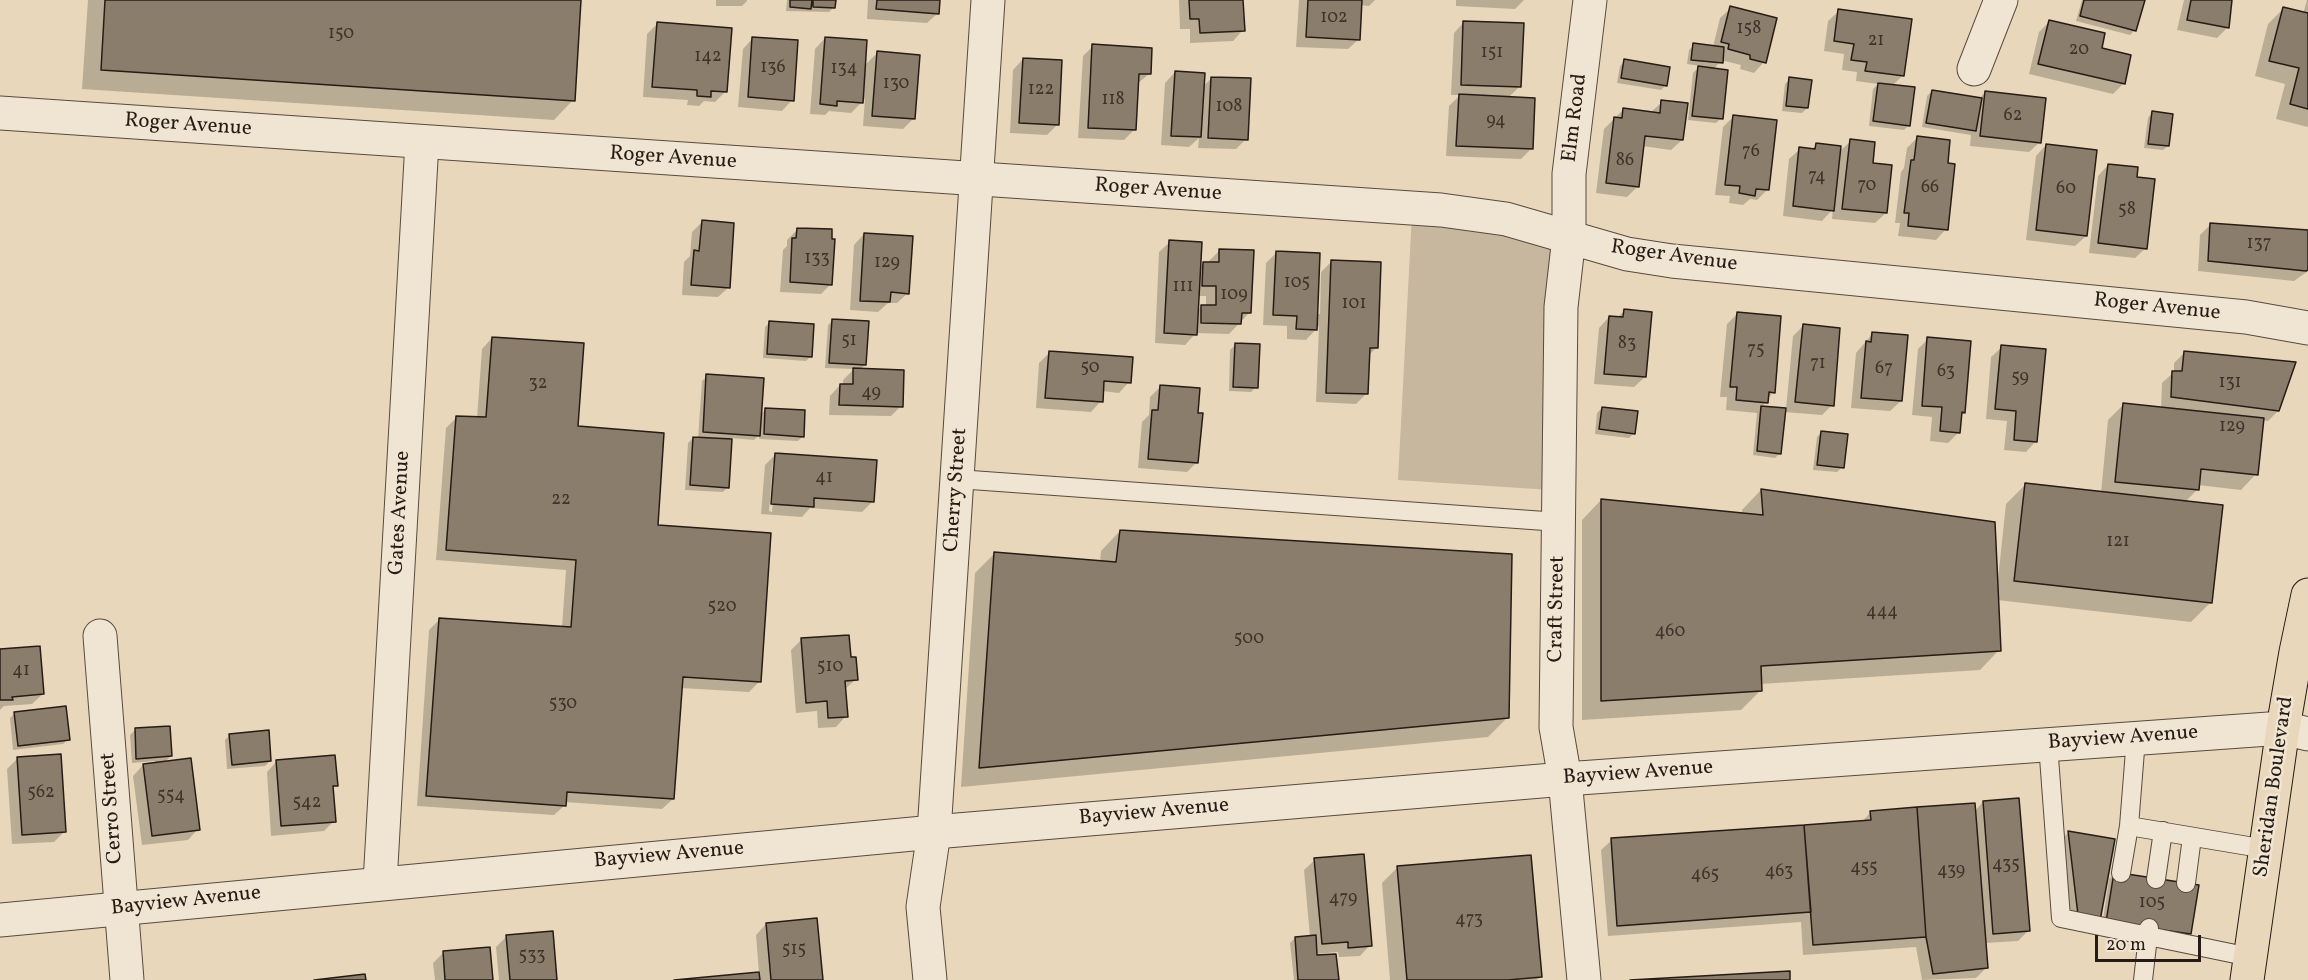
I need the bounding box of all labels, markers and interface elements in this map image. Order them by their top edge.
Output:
house number: 102 [1320,8,1348,30]
house number: 158 [1737,19,1761,41]
house number: 150 [328,24,354,46]
house number: 21 [1868,31,1884,53]
house number: 20 [2069,40,2089,62]
house number: 151 [1481,43,1503,65]
house number: 142 [694,47,722,69]
house number: 136 [760,58,786,80]
house number: 134 [831,59,857,81]
street label: Elm Road [1558,72,1594,164]
house number: 130 [883,74,909,96]
house number: 122 [1028,80,1054,102]
house number: 118 [1101,90,1125,112]
house number: 108 [1216,97,1242,119]
house number: 62 [2004,106,2022,128]
street label: Roger Avenue [124,109,252,143]
house number: 94 [1486,111,1506,133]
street label: Roger Avenue [609,142,737,176]
house number: 76 [1742,142,1760,164]
house number: 86 [1616,151,1634,173]
house number: 74 [1808,167,1826,189]
street label: Roger Avenue [1094,174,1222,208]
house number: 70 [1858,176,1876,198]
house number: 66 [1921,178,1939,200]
house number: 60 [2056,179,2076,201]
house number: 58 [2118,200,2136,222]
house number: 137 [2247,234,2271,256]
street label: Roger Avenue [1609,236,1739,278]
house number: 133 [804,249,830,271]
house number: 129 [874,253,900,275]
house number: 105 [1284,273,1310,295]
house number: 111 [1173,277,1193,299]
house number: 109 [1220,285,1248,307]
street label: Roger Avenue [2092,289,2222,327]
house number: 101 [1342,294,1366,316]
house number: 51 [841,331,857,353]
house number: 83 [1618,334,1636,356]
house number: 75 [1747,340,1765,362]
house number: 71 [1810,354,1826,376]
house number: 50 [1080,358,1100,380]
house number: 67 [1875,359,1893,381]
house number: 63 [1937,362,1955,384]
house number: 59 [2011,368,2029,390]
house number: 131 [2218,373,2242,395]
house number: 32 [529,374,547,396]
house number: 49 [861,383,881,405]
house number: 129 [2219,417,2245,439]
street label: Cherry Street [940,427,974,553]
street label: Gates Avenue [385,450,417,576]
house number: 41 [815,468,833,490]
house number: 22 [551,490,571,512]
house number: 121 [2106,532,2130,554]
street label: Craft Street [1544,555,1572,663]
house number: 520 [708,597,736,619]
house number: 444 [1866,602,1898,624]
house number: 460 [1655,622,1685,644]
house number: 500 [1234,629,1264,651]
house number: 510 [817,657,843,679]
house number: 41 [12,661,30,683]
house number: 530 [549,694,577,716]
street label: Sheridan Boulevard [2250,695,2300,879]
street label: Bayview Avenue [2047,721,2199,757]
street label: Cerro Street [97,751,129,865]
street label: Bayview Avenue [1562,756,1714,792]
house number: 562 [27,783,55,805]
house number: 554 [157,786,185,808]
house number: 542 [292,793,322,815]
street label: Bayview Avenue [1078,794,1230,832]
street label: Bayview Avenue [593,837,745,875]
house number: 435 [1992,855,2020,877]
house number: 455 [1850,858,1878,880]
house number: 439 [1937,861,1965,883]
house number: 463 [1765,862,1793,884]
house number: 465 [1691,865,1719,887]
street label: Bayview Avenue [110,882,262,922]
house number: 479 [1329,889,1357,911]
house number: 105 [2139,893,2165,915]
house number: 473 [1455,910,1483,932]
scale bar [2098,923,2204,961]
text: 20 m [2106,933,2146,958]
house number: 515 [782,940,806,962]
house number: 533 [519,946,545,968]

